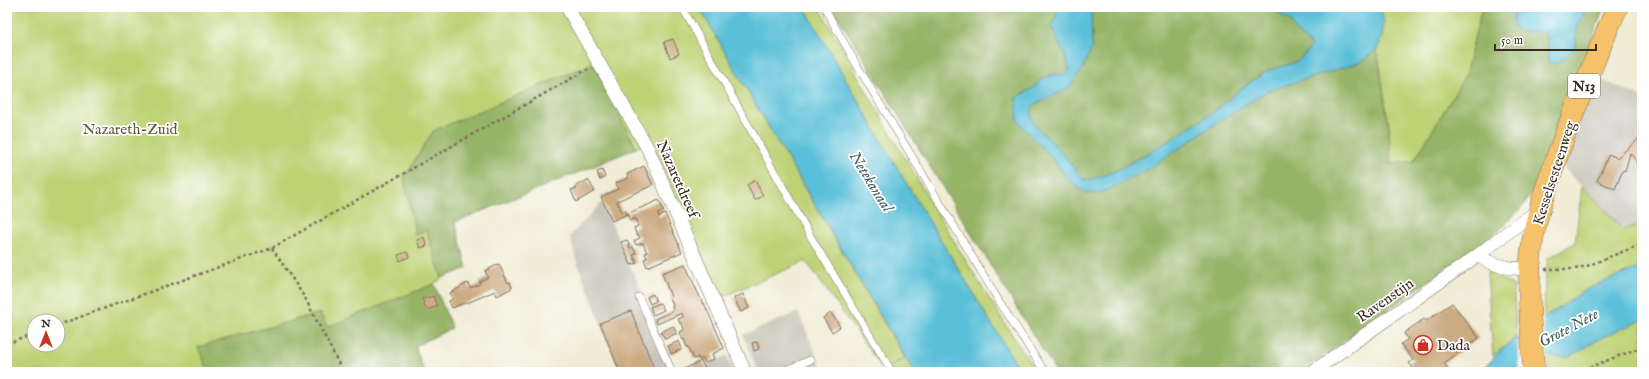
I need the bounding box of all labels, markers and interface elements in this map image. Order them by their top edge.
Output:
scale bar [1495,26,1596,52]
text: 50 m [1501,33,1523,48]
road number: N13 [1568,74,1600,98]
street label: Kesselsesteenweg [1529,118,1581,228]
park label: Nazareth-Zuid [82,120,179,139]
street label: Nazaretdreef [652,138,704,223]
water label: Netekanaal [844,148,897,217]
street label: Ravenstijn [1353,274,1417,327]
water label: Grote Nete [1536,304,1603,353]
north arrow [26,313,66,353]
text: N [40,317,51,331]
shop icon: Dada [1412,334,1434,356]
place label: Dada [1437,336,1471,355]

